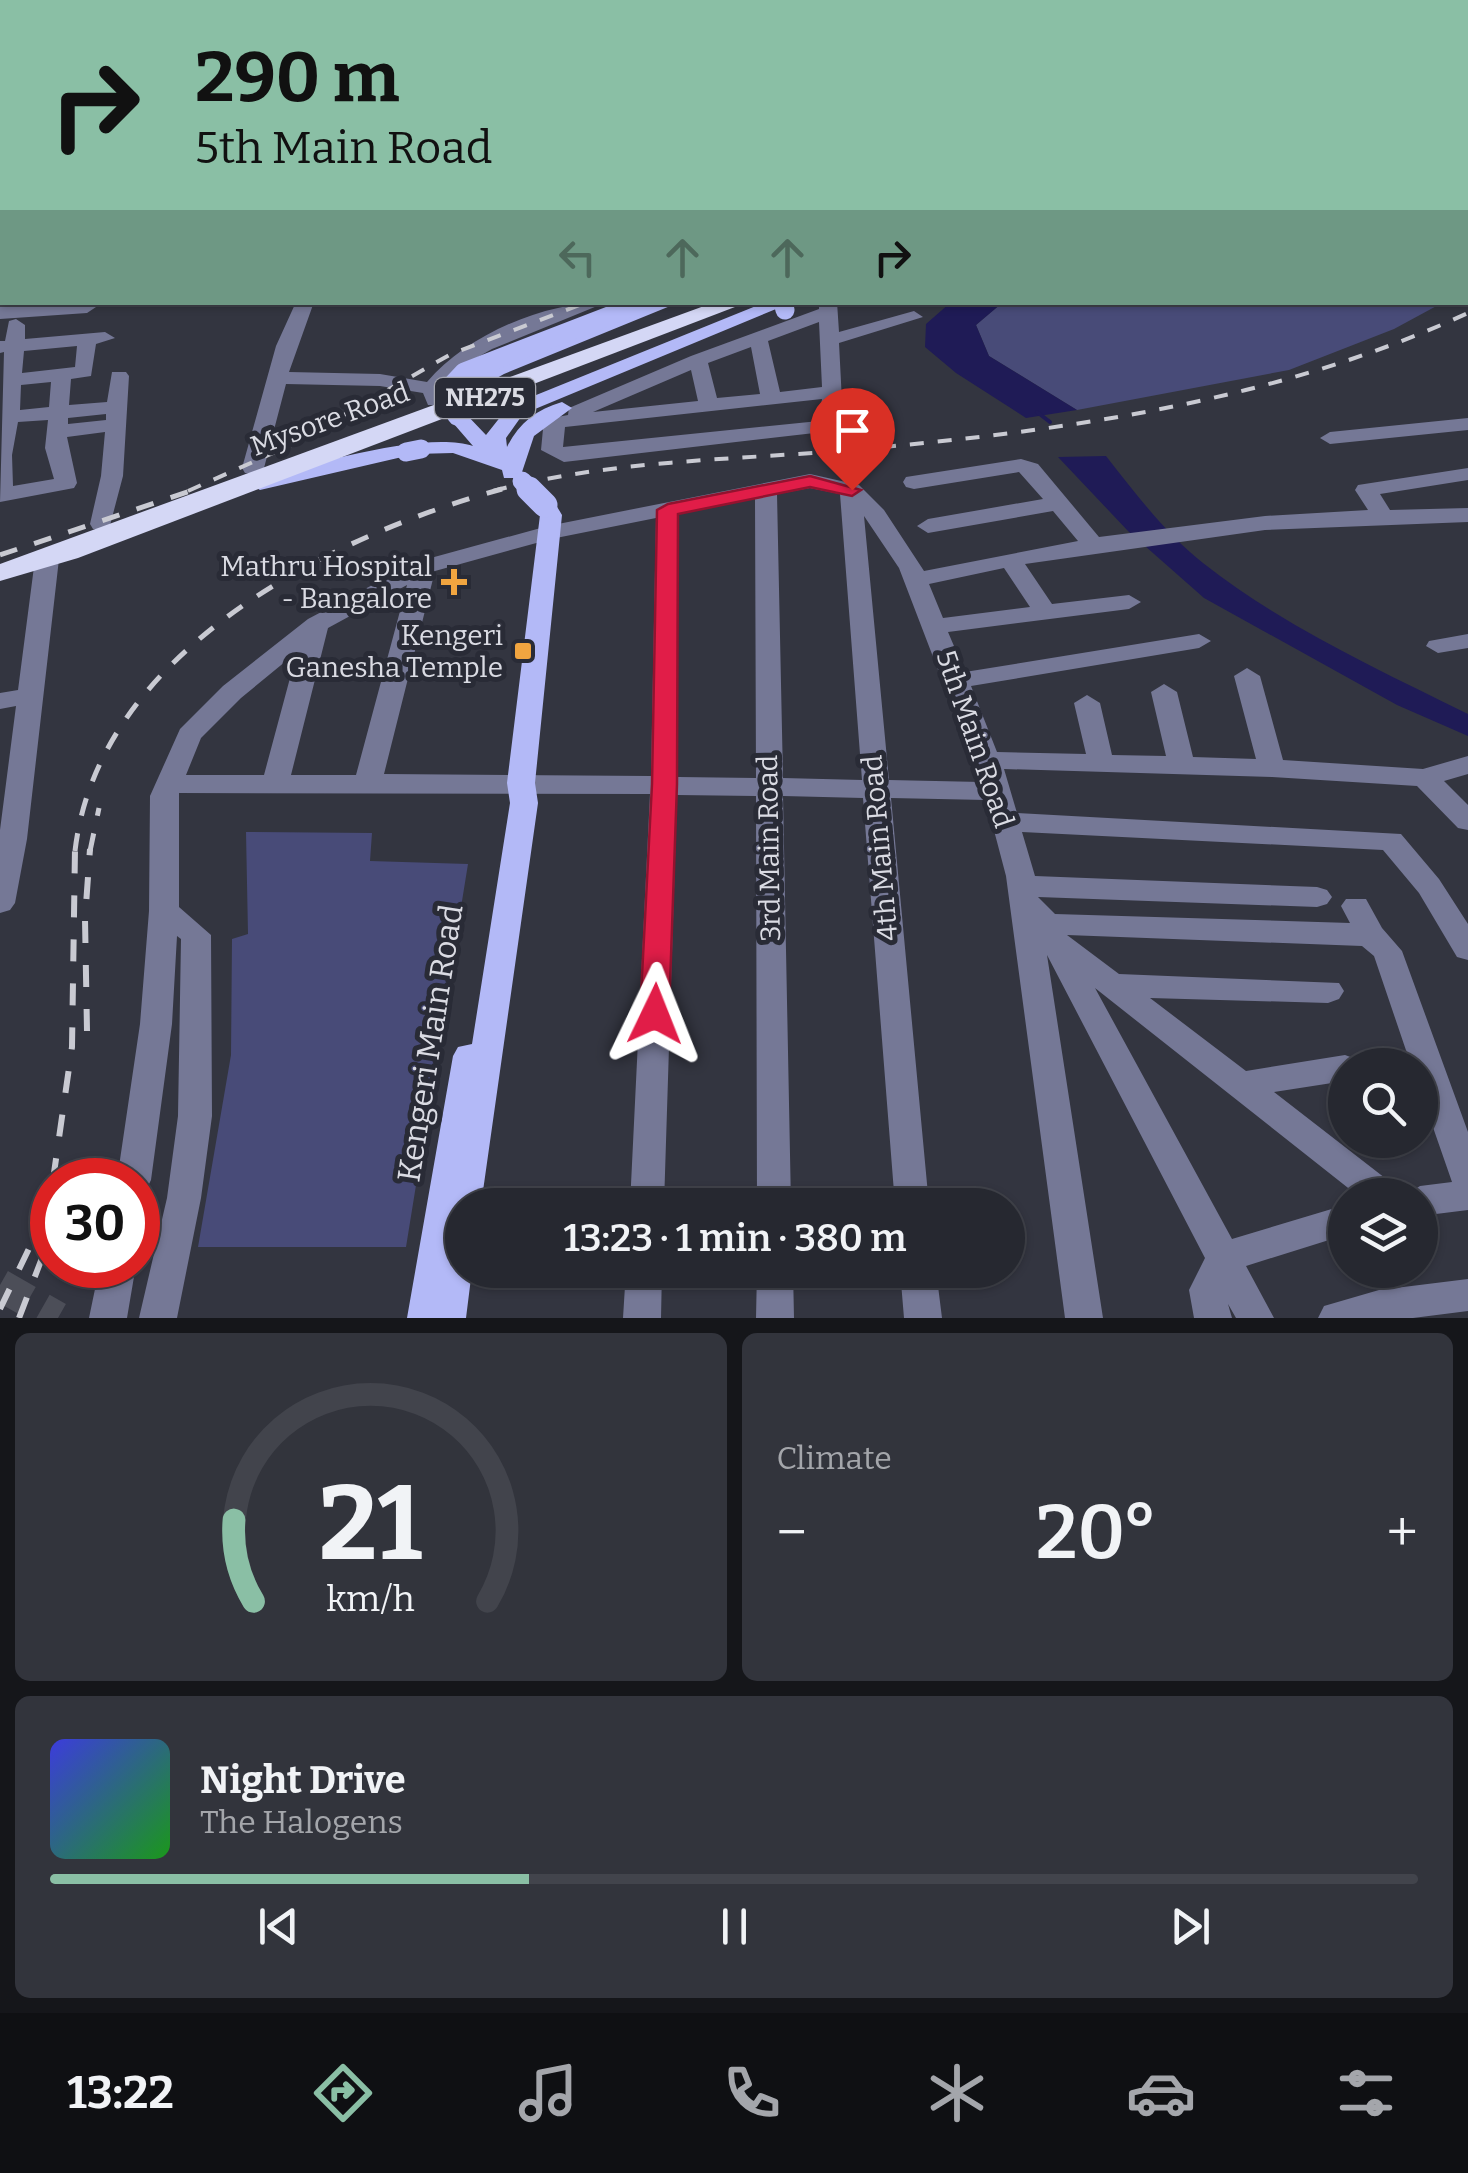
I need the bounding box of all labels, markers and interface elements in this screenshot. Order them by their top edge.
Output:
text: 290 m [195,36,400,120]
icon: right [30,40,160,170]
text: 5th Main Road [195,121,493,175]
icon: left [550,230,605,285]
icon: ahead [655,230,710,285]
icon: ahead [760,230,815,285]
icon: right [865,230,920,285]
street label: Mysore Road [246,375,414,463]
road number: NH275 [435,378,535,418]
pin [810,388,895,491]
icon: arrive [825,403,880,458]
place label: Mathru Hospital - Bangalore [220,550,432,615]
marker: Mathru Hospital - Bangalore [441,569,467,595]
place label: Kengeri Ganesha Temple [286,619,503,684]
marker: Kengeri Ganesha Temple [512,640,534,662]
street label: 5th Main Road [929,646,1021,832]
street label: 3rd Main Road [751,754,787,942]
street label: 4th Main Road [855,754,905,942]
street label: Kengeri Main Road [389,901,471,1185]
position arrow [603,962,707,1066]
map controls [1328,1048,1438,1288]
button: search [1328,1048,1438,1158]
speed limit sign: 30 [30,1158,160,1288]
button: layers [1328,1178,1438,1288]
text: 13:23 · 1 min · 380 m [564,1215,906,1261]
text: Climate [777,1439,892,1477]
text: 21 [319,1462,423,1587]
text: 20° [1036,1488,1158,1578]
text: − [777,1500,807,1566]
text: + [1387,1500,1418,1566]
text: km/h [327,1578,415,1620]
text: Night Drive [200,1757,406,1803]
text: The Halogens [200,1803,403,1841]
icon: previous [251,1899,306,1954]
icon: pause [707,1899,762,1954]
icon: next [1163,1899,1218,1954]
icon: directions [308,2058,378,2128]
icon: music [513,2058,583,2128]
icon: phone [717,2058,787,2128]
icon: climate [922,2058,992,2128]
icon: car [1126,2058,1196,2128]
icon: filters [1331,2058,1401,2128]
text: 13:22 [67,2066,174,2120]

